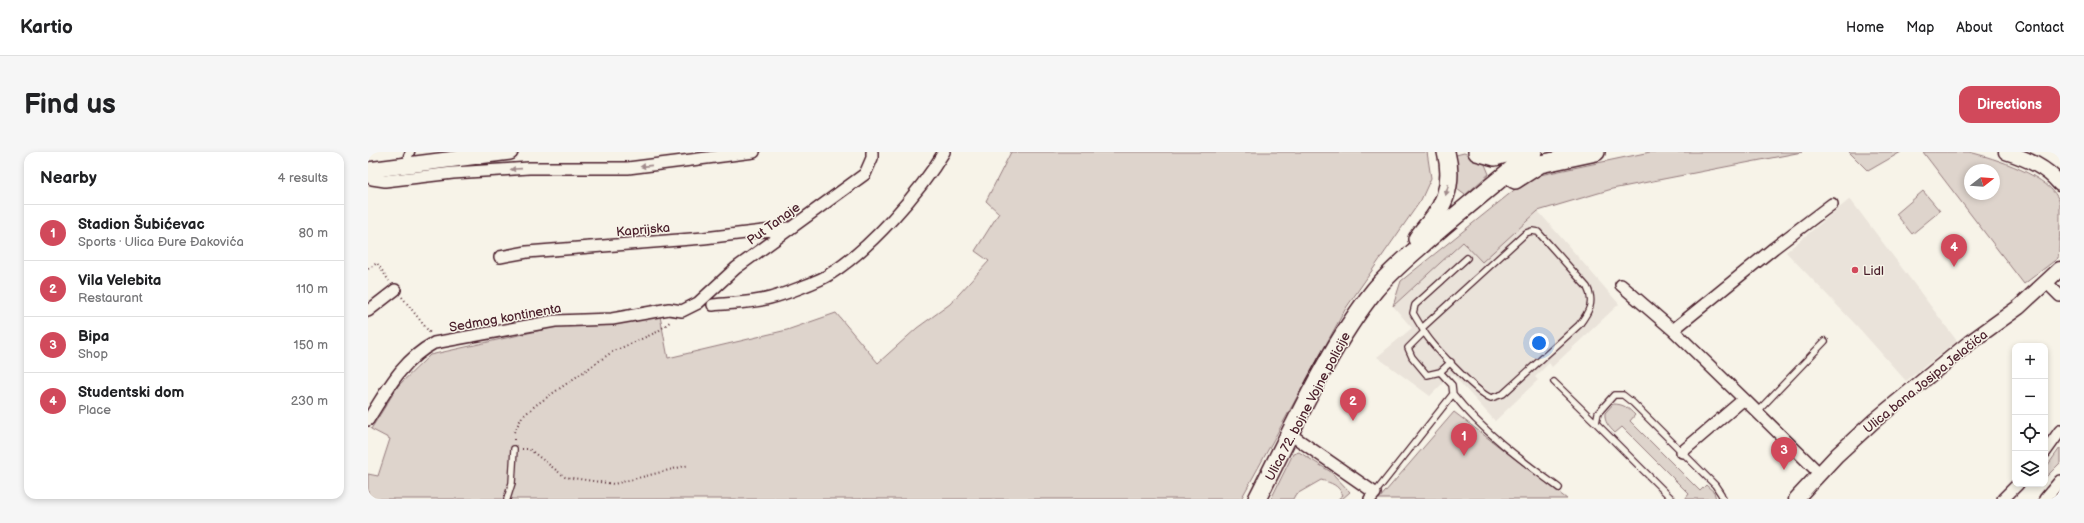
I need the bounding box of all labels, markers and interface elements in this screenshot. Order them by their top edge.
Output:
text: Kartio [20,16,73,39]
text: Home [1846,19,1884,36]
text: Map [1906,19,1934,36]
text: About [1956,19,1993,36]
text: Contact [2015,19,2064,36]
button: Directions [1959,86,2060,123]
text: Find us [24,88,116,121]
one-way arrow [640,163,652,169]
north arrow [1964,164,2000,200]
one-way arrow [510,166,522,173]
text: Nearby [40,168,97,188]
text: 4 results [278,170,328,186]
one-way arrow [1444,185,1450,197]
street label: Put Tanaje [744,199,804,248]
text: Stadion Šubićevac [78,215,205,234]
street label: Kaprijska [616,220,671,240]
text: 1 [50,225,56,241]
text: 80 m [299,225,328,241]
text: Sports · Ulica Đure Đakovića [78,234,244,250]
pin: 4 [1941,234,1967,267]
place label: Lidl [1863,263,1884,279]
marker: Lidl [1850,265,1860,275]
text: Vila Velebita [78,271,161,290]
text: 2 [49,281,57,297]
text: 110 m [296,281,328,297]
text: Restaurant [78,290,143,306]
street label: Sedmog kontinenta [448,300,562,336]
text: Bipa [78,327,109,346]
street label: Ulica bana Josipa Jelačića [1860,327,1991,437]
street label: Ulica 72. bojne Vojne policije [1261,329,1353,483]
your location [1529,333,1549,353]
text: 3 [49,337,57,353]
text: 150 m [294,337,328,353]
map controls [2012,343,2048,487]
button: + [2012,343,2048,379]
text: Shop [78,346,108,362]
button: − [2012,379,2048,415]
text: Studentski dom [78,383,184,402]
pin: 2 [1340,388,1366,421]
text: 4 [49,393,57,409]
text: 230 m [291,393,328,409]
text: Place [78,402,111,418]
button: locate [2012,415,2048,451]
pin: 1 [1451,423,1477,456]
pin: 3 [1771,437,1797,470]
button: layers [2012,451,2048,487]

